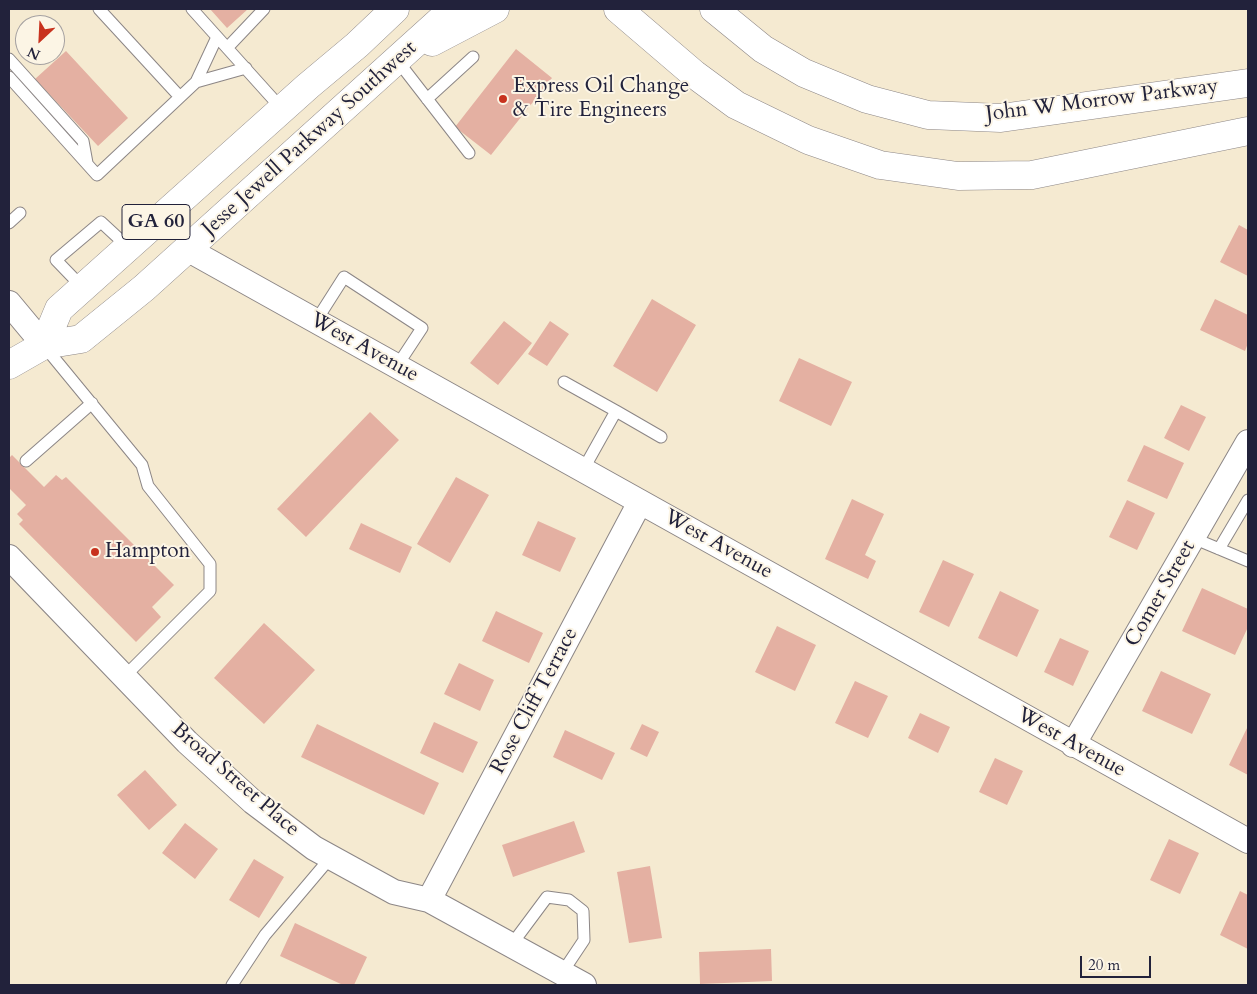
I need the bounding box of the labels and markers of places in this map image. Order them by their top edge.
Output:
place label: Express Oil Change & Tire Engineers [513,74,689,124]
marker: Express Oil Change & Tire Engineers [497,93,509,105]
place label: Hampton [105,539,190,565]
marker: Hampton [89,546,101,558]

